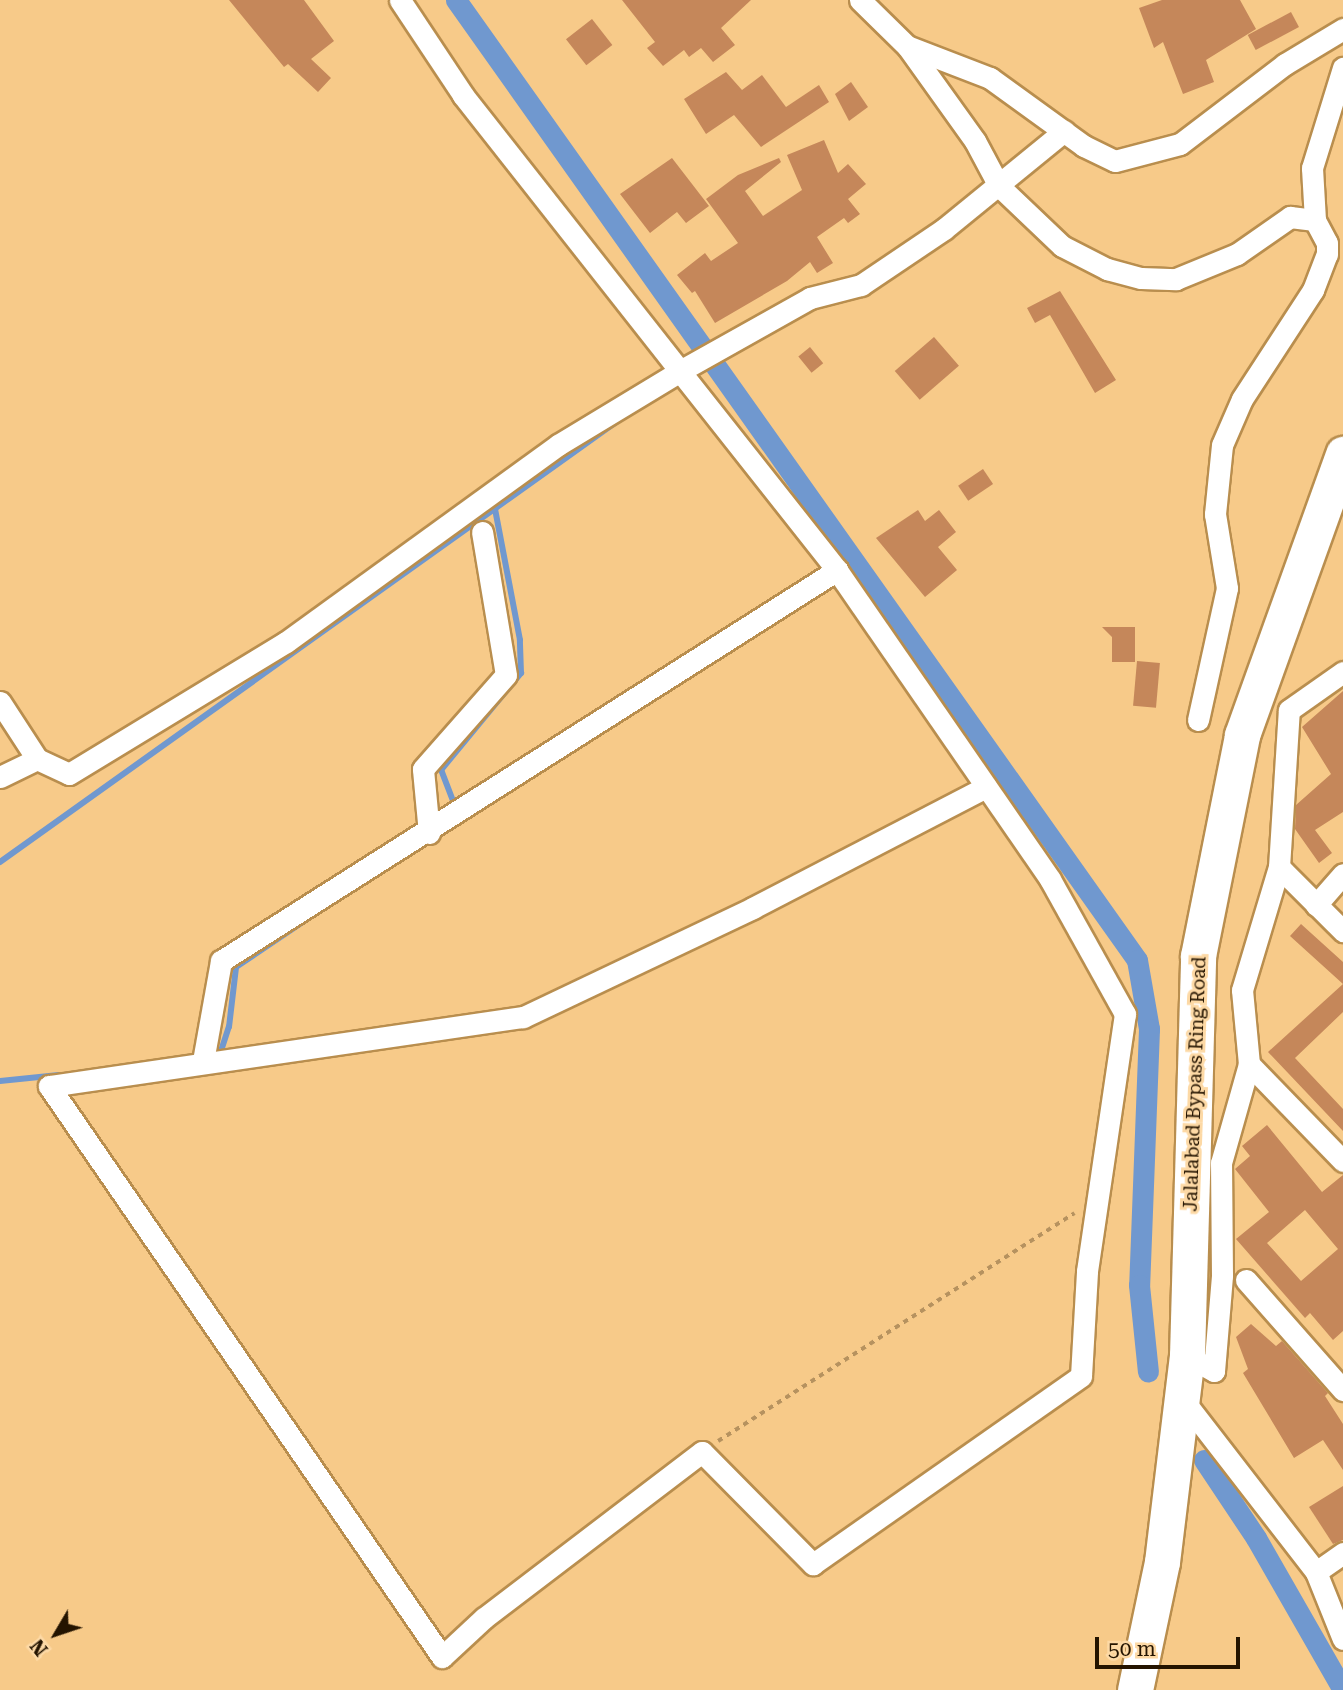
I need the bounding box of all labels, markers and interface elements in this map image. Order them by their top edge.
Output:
street label: Jalalabad Bypass Ring Road [1179,956,1211,1212]
north arrow [21,1599,91,1669]
scale bar [1098,1624,1243,1668]
text: N [26,1635,53,1660]
text: 50 m [1108,1637,1156,1661]

